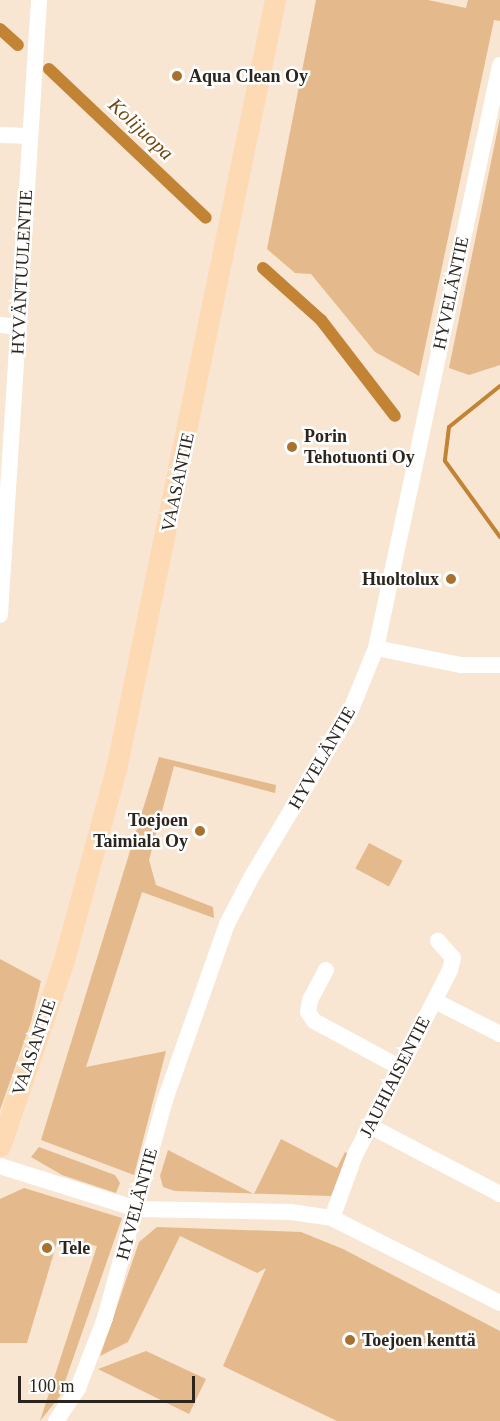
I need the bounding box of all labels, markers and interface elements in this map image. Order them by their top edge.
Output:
place label: Aqua Clean Oy [189,65,308,87]
marker: Aqua Clean Oy [170,69,184,83]
water label: Kolijuopa [104,93,178,165]
street label: HYVÄNTUULENTIE [7,189,37,355]
street label: HYVELÄNTIE [428,235,474,351]
place label: Porin Tehotuonti Oy [304,426,415,468]
street label: VAASANTIE [157,431,199,533]
marker: Porin Tehotuonti Oy [285,440,299,454]
place label: Huoltolux [362,568,439,590]
marker: Huoltolux [444,572,458,586]
street label: HYVELÄNTIE [284,703,360,813]
place label: Toejoen Taimiala Oy [93,810,188,852]
marker: Toejoen Taimiala Oy [193,824,207,838]
street label: VAASANTIE [7,996,61,1098]
street label: JAUHIAISENTIE [355,1013,435,1141]
street label: HYVELÄNTIE [112,1146,162,1262]
place label: Tele [59,1237,90,1259]
marker: Tele [40,1241,54,1255]
place label: Toejoen kenttä [362,1329,476,1351]
marker: Toejoen kenttä [343,1333,357,1347]
scale bar [21,1364,198,1402]
text: 100 m [29,1376,75,1396]

